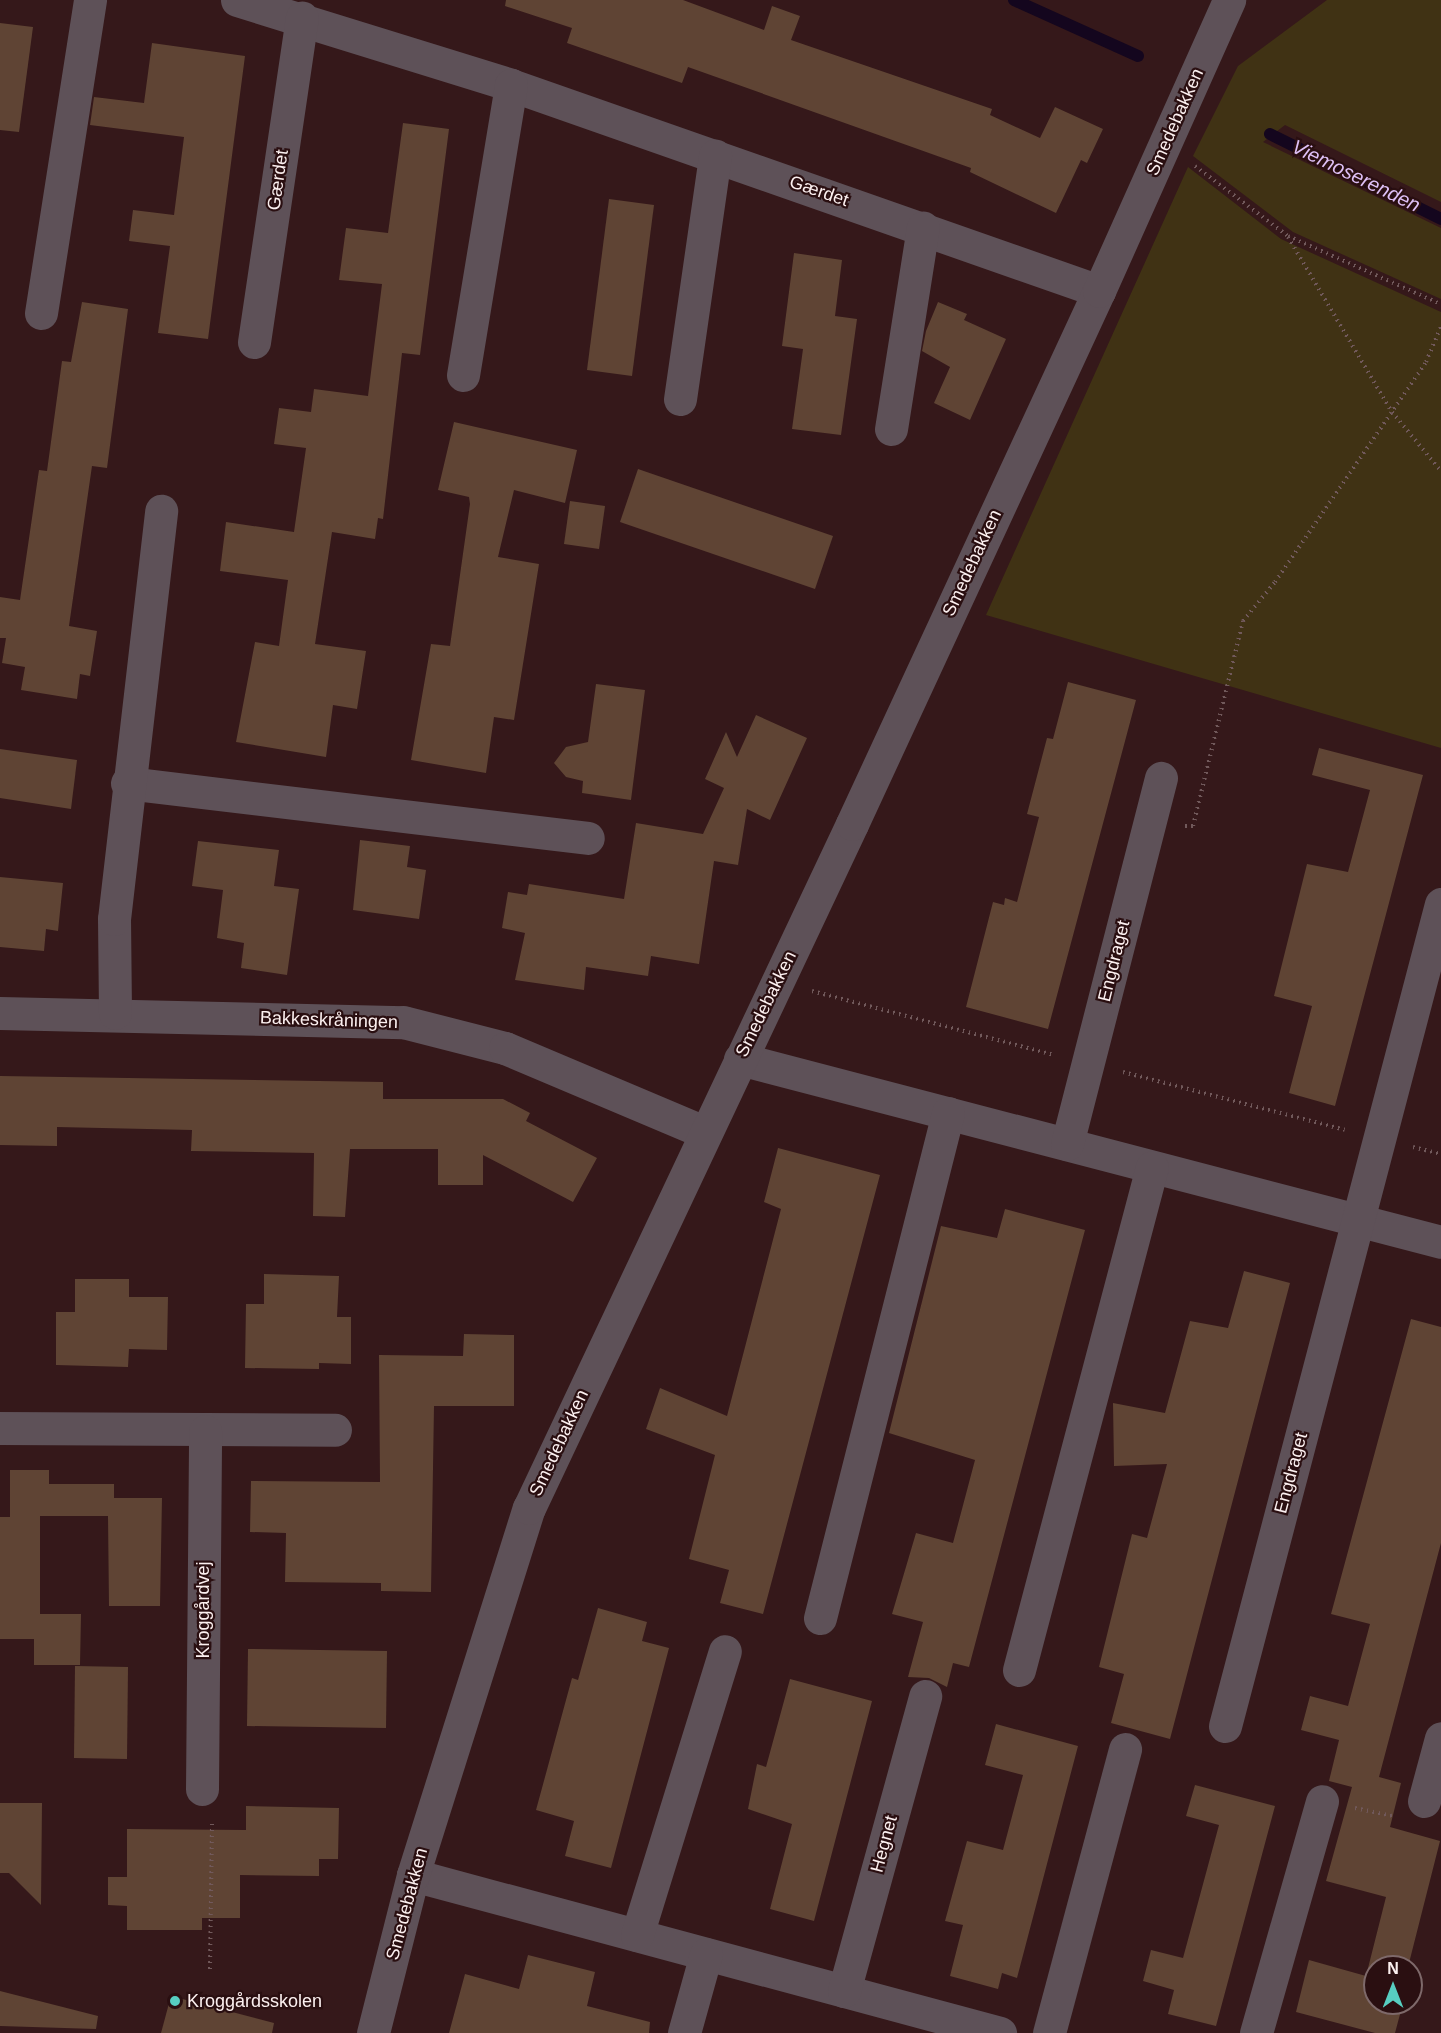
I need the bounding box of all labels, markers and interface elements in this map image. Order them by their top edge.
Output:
street label: Smedebakken [1142,65,1208,179]
water label: Viemoserenden [1288,135,1424,217]
street label: Gærdet [263,148,293,212]
street label: Gærdet [787,171,851,211]
street label: Smedebakken [938,506,1006,620]
street label: Engdraget [1093,918,1135,1004]
street label: Smedebakken [731,948,801,1060]
street label: Bakkeskråningen [260,1007,398,1033]
street label: Smedebakken [525,1386,593,1500]
street label: Engdraget [1270,1430,1312,1516]
street label: Kroggårdvej [192,1561,214,1659]
street label: Hegnet [866,1813,902,1875]
street label: Smedebakken [382,1846,432,1962]
north arrow [1363,1955,1423,2015]
text: N [1387,1960,1399,1977]
place label: Kroggårdsskolen [187,1990,322,2012]
marker: Kroggårdsskolen [168,1994,182,2008]

